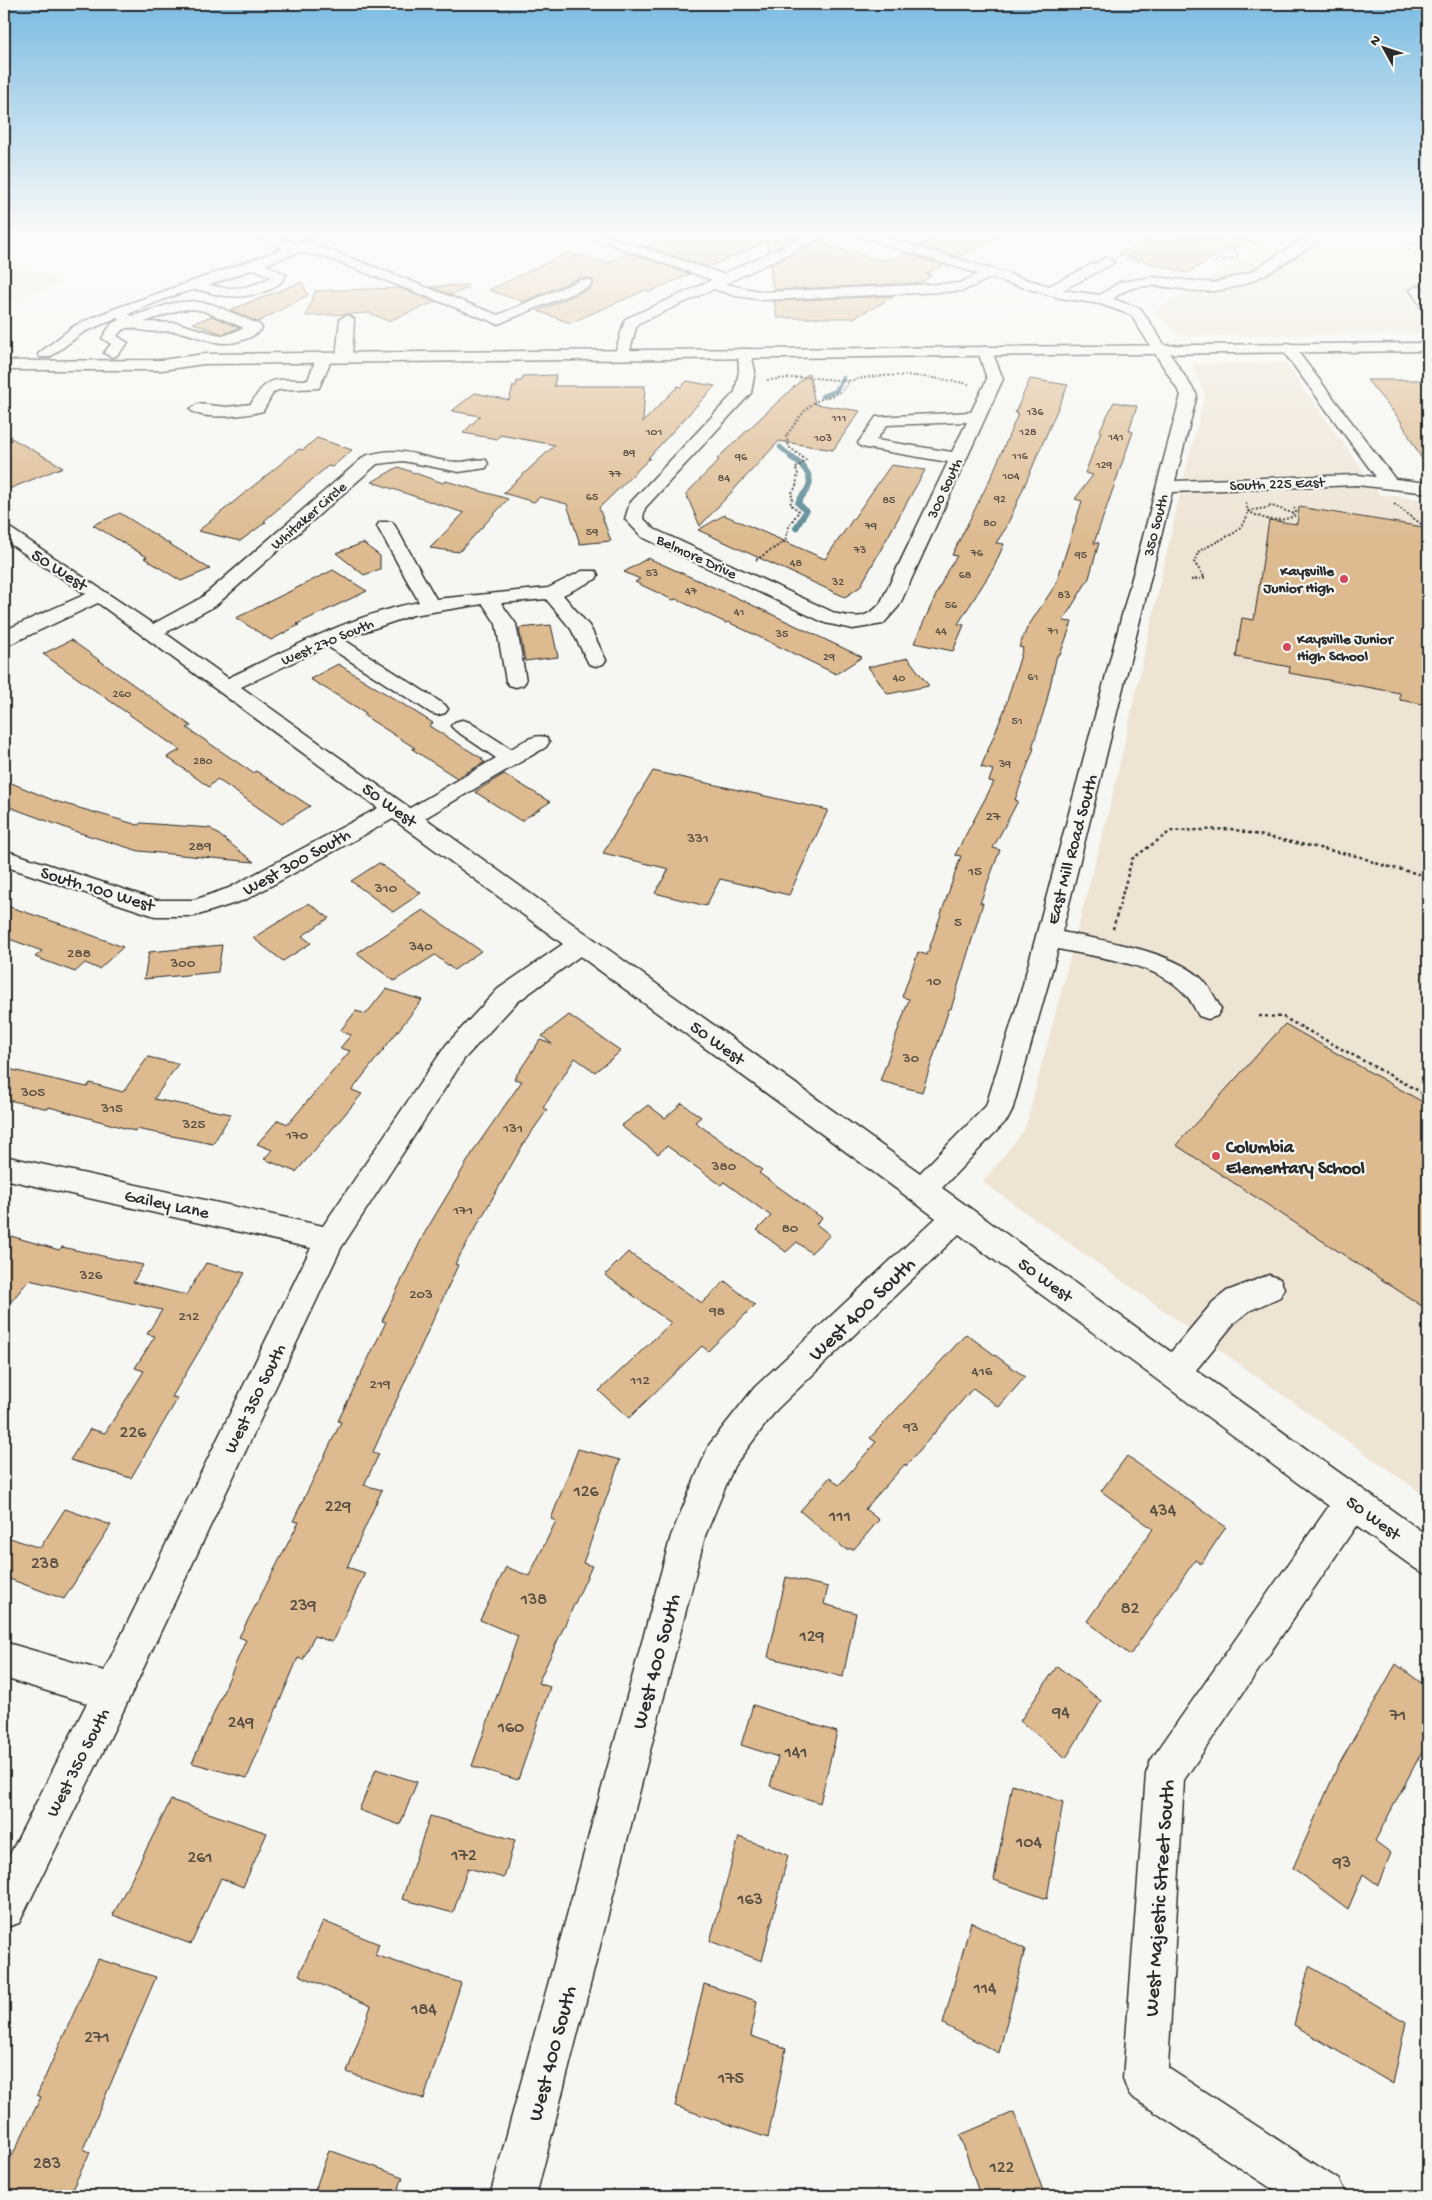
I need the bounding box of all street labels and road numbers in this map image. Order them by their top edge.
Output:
street label: 300 South [924,456,968,523]
street label: South 225 East [1229,474,1327,496]
street label: Whitaker Circle [268,479,351,554]
street label: 350 South [1140,492,1173,560]
street label: Belmore Drive [652,531,739,584]
street label: 50 West [27,545,92,598]
street label: West 270 South [279,615,377,670]
street label: East Mill Road South [1043,772,1104,927]
street label: 50 West [357,779,421,834]
street label: West 300 South [240,825,355,901]
street label: South 100 West [38,863,158,918]
street label: 50 West [685,1017,749,1072]
street label: Gailey Lane [122,1186,211,1225]
street label: West 400 South [805,1253,922,1368]
street label: 50 West [1013,1254,1077,1309]
street label: West 350 South [221,1341,292,1457]
street label: 50 West [1341,1492,1405,1547]
street label: West 400 South [628,1592,688,1732]
street label: West 350 South [43,1705,116,1821]
street label: West Majestic Street South [1141,1779,1182,2018]
street label: West 400 South [524,1984,584,2124]

